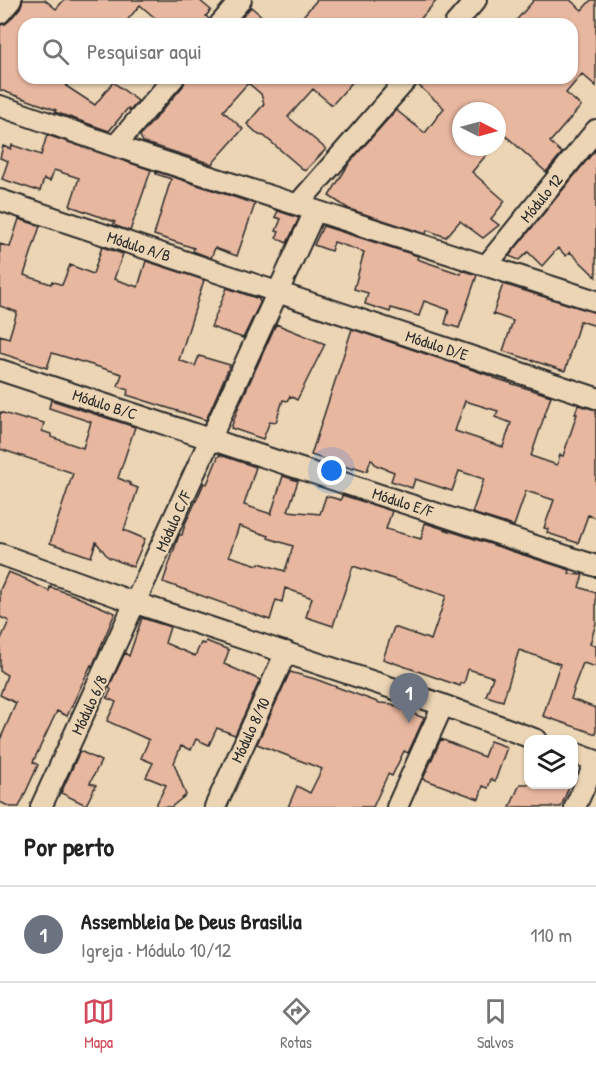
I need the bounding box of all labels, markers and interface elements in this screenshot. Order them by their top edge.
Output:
search box [18,18,578,84]
icon: search [39,35,72,68]
text: Pesquisar aqui [87,36,202,66]
north arrow [452,102,506,156]
street label: Módulo 12 [515,169,568,227]
street label: Módulo A/B [104,225,174,267]
street label: Módulo D/E [403,325,471,365]
street label: Módulo B/C [70,383,140,425]
your location [317,456,346,485]
street label: Módulo E/F [370,482,437,522]
street label: Módulo C/F [150,486,197,555]
street label: Módulo 6/8 [66,672,112,738]
pin: 1 [390,674,428,723]
street label: Módulo 8/10 [225,694,275,766]
map controls [524,735,578,789]
button: layers [524,735,578,789]
text: Por perto [24,829,114,864]
text: Assembleia De Deus Brasilia [81,906,302,936]
text: 1 [40,921,47,948]
text: 110 m [530,921,572,948]
text: Igreja · Módulo 10/12 [81,936,231,963]
tab: Mapa [82,995,115,1053]
tab: Rotas [280,995,313,1053]
tab: Salvos [477,995,514,1053]

